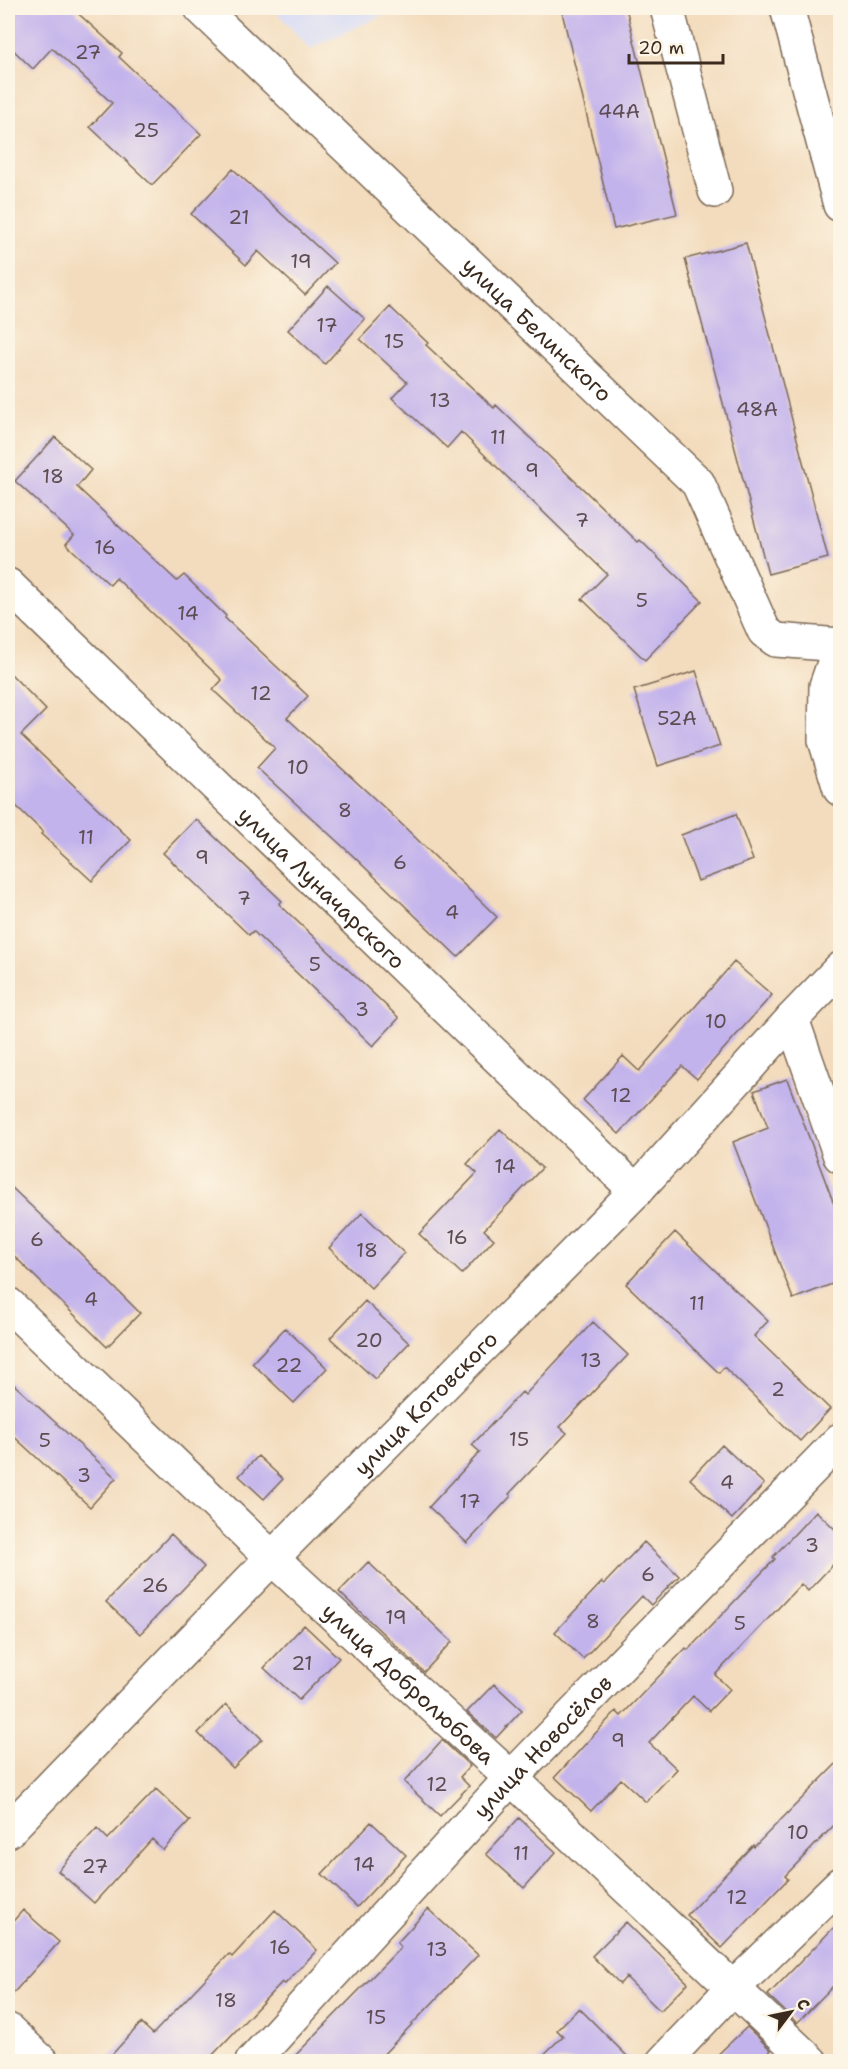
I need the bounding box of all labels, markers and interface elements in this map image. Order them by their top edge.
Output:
scale bar [629,27,724,65]
text: 20 m [638,36,684,60]
house number: 27 [75,39,101,65]
house number: 44А [598,98,640,124]
house number: 25 [133,117,159,143]
house number: 21 [228,204,250,230]
house number: 19 [290,248,312,274]
street label: улица Белинского [456,251,618,408]
house number: 17 [316,312,338,338]
house number: 15 [384,328,404,354]
house number: 13 [429,387,451,413]
house number: 48А [736,396,778,422]
house number: 11 [490,424,506,450]
house number: 9 [525,457,539,483]
house number: 18 [42,463,64,489]
house number: 7 [575,507,589,533]
house number: 16 [94,534,116,560]
house number: 5 [636,587,648,613]
house number: 14 [177,600,199,626]
house number: 12 [250,680,272,706]
house number: 52А [657,705,697,731]
house number: 10 [287,754,309,780]
house number: 8 [338,797,352,823]
street label: улица Луначарского [232,800,412,975]
house number: 11 [78,824,94,850]
house number: 9 [195,844,209,870]
house number: 6 [393,849,407,875]
house number: 7 [237,885,251,911]
house number: 4 [445,899,459,925]
house number: 5 [309,951,321,977]
house number: 3 [355,996,369,1022]
house number: 10 [705,1008,727,1034]
house number: 12 [610,1082,632,1108]
house number: 14 [494,1153,516,1179]
house number: 16 [446,1224,468,1250]
house number: 6 [30,1226,44,1252]
house number: 18 [356,1237,378,1263]
house number: 4 [84,1286,98,1312]
house number: 11 [689,1290,705,1316]
street label: улица Котовского [348,1324,504,1482]
house number: 20 [355,1327,383,1353]
house number: 13 [580,1347,602,1373]
house number: 22 [276,1352,303,1378]
house number: 2 [771,1376,785,1402]
house number: 15 [509,1426,529,1452]
house number: 5 [39,1427,51,1453]
house number: 3 [77,1462,91,1488]
house number: 4 [720,1469,734,1495]
house number: 17 [459,1488,481,1514]
house number: 3 [805,1532,819,1558]
house number: 6 [641,1561,655,1587]
house number: 26 [141,1572,169,1598]
street label: улица Добролюбова [316,1597,501,1771]
house number: 19 [385,1604,407,1630]
house number: 8 [586,1608,600,1634]
house number: 5 [734,1610,746,1636]
house number: 21 [291,1650,313,1676]
street label: улица Новосёлов [467,1668,618,1824]
house number: 9 [611,1727,625,1753]
house number: 12 [426,1771,448,1797]
house number: 10 [787,1819,809,1845]
house number: 11 [513,1840,529,1866]
house number: 14 [353,1851,375,1877]
house number: 27 [82,1853,108,1879]
house number: 12 [726,1884,748,1910]
house number: 16 [269,1934,291,1960]
house number: 13 [426,1936,448,1962]
north arrow [761,1982,821,2042]
house number: 18 [215,1987,237,2013]
text: С [792,1995,815,2014]
house number: 15 [366,2004,386,2030]

